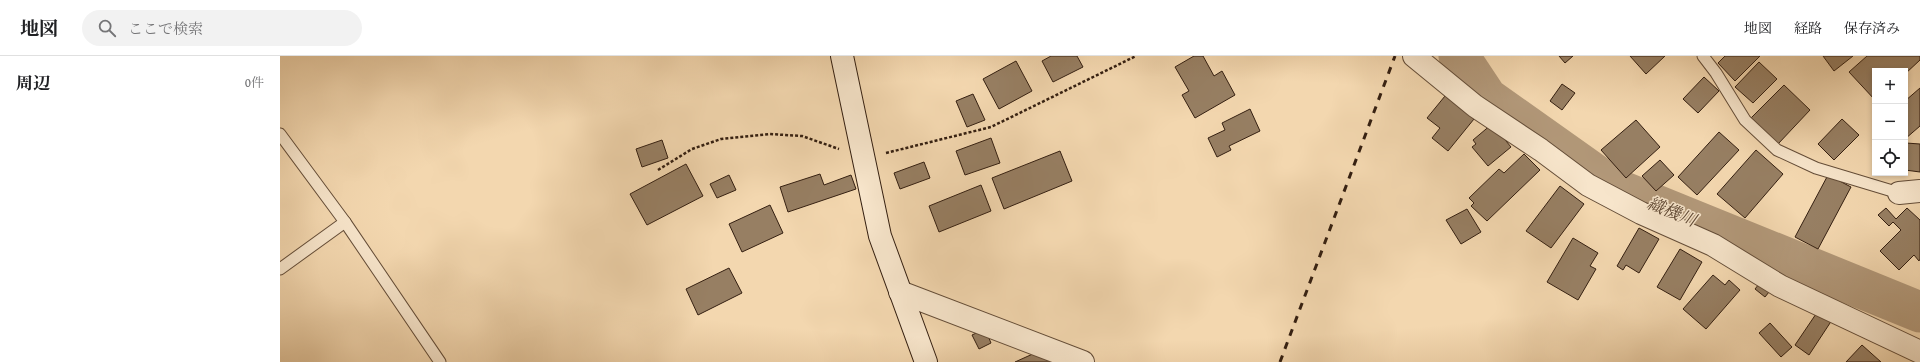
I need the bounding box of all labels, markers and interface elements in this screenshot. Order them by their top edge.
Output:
search box [82,10,362,46]
text: 地図 [20,14,58,42]
icon: search [96,17,118,39]
text: ここで検索 [128,18,203,39]
text: 地図 [1744,18,1772,38]
text: 経路 [1794,18,1822,38]
text: 保存済み [1844,18,1900,38]
map controls [1872,68,1908,176]
button: + [1872,68,1908,104]
text: 周辺 [16,70,50,95]
text: 0件 [245,73,264,92]
button: − [1872,104,1908,140]
button: locate [1872,140,1908,176]
water label: 織機川 [1644,190,1702,233]

